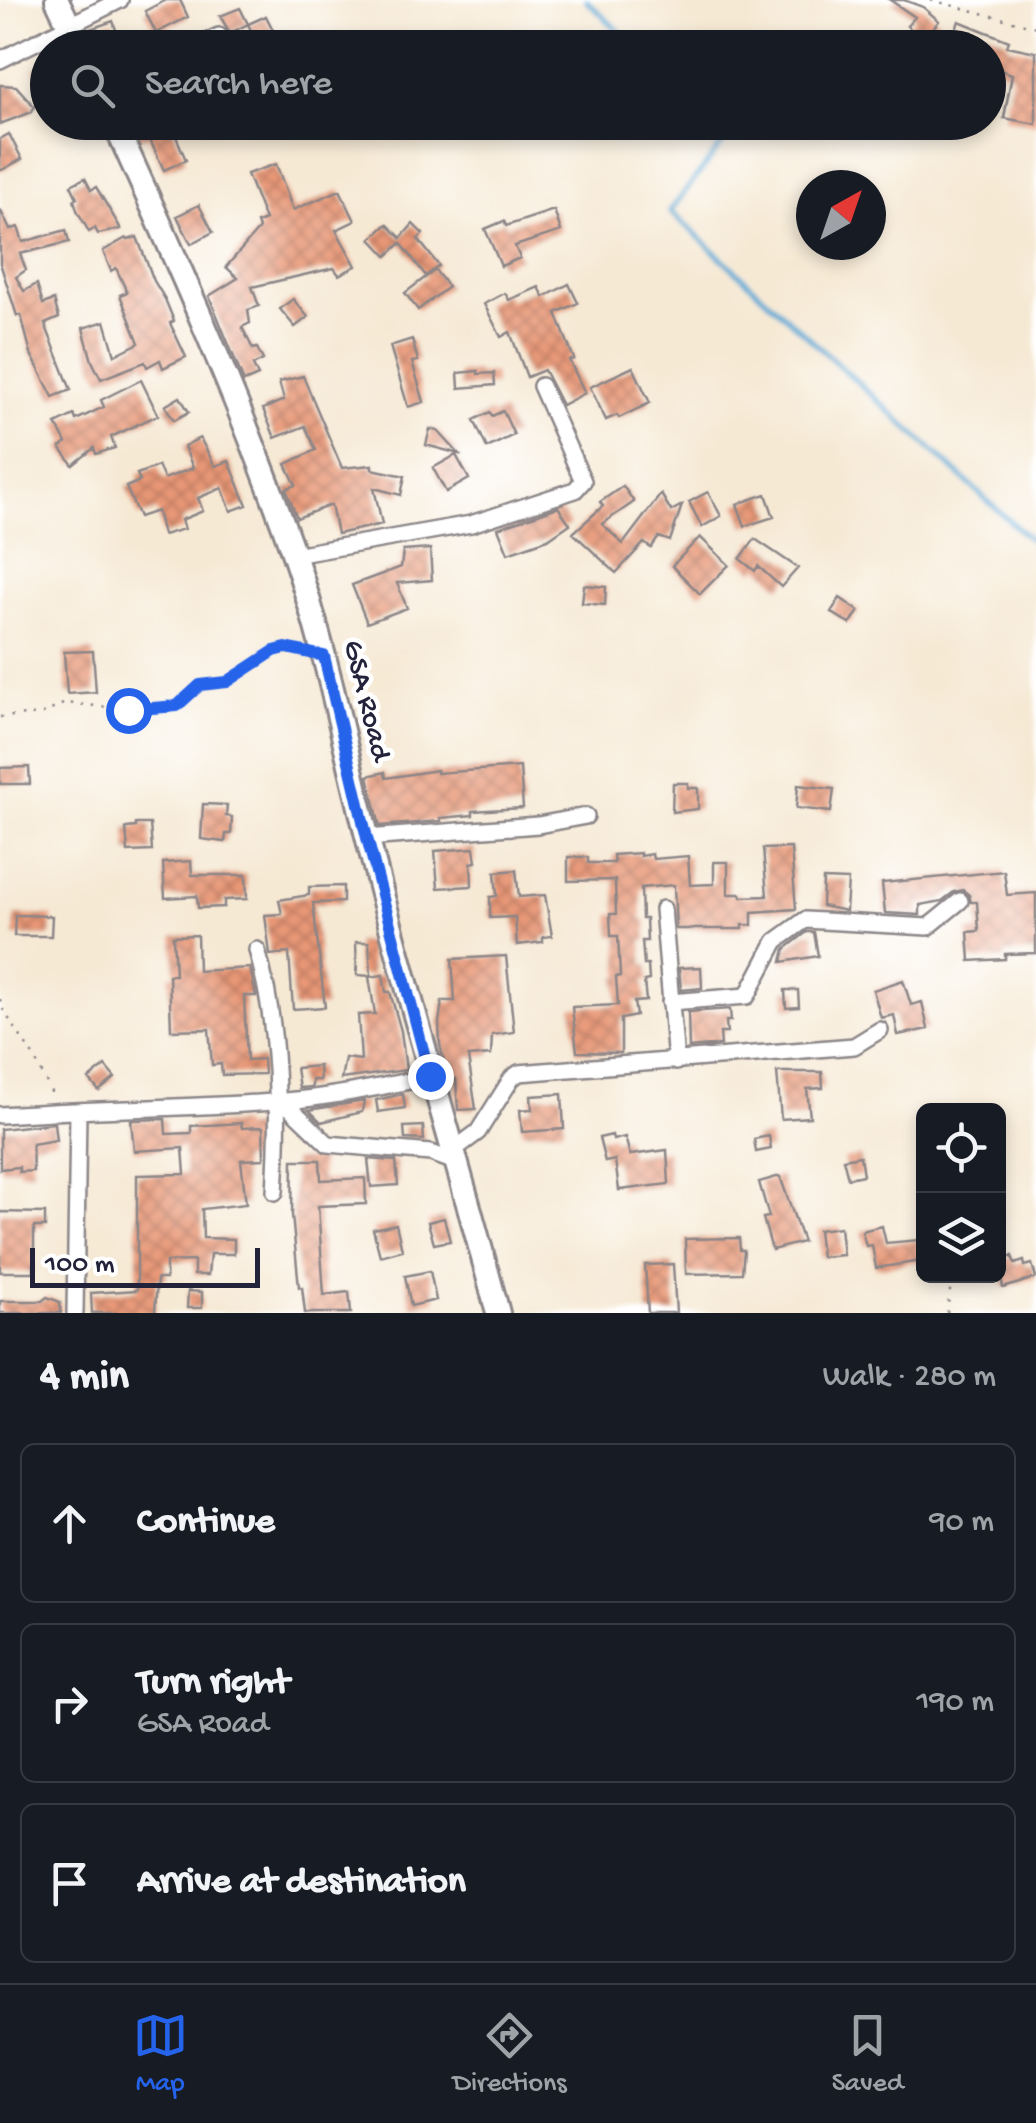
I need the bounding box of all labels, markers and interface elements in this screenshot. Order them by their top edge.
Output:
search box [30,30,1006,140]
icon: search [65,58,120,113]
text: Search here [145,63,332,107]
north arrow [796,170,886,260]
street label: GSA Road [333,637,397,767]
route start [106,688,152,734]
route end [408,1054,454,1100]
map controls [916,1103,1006,1283]
button: locate [916,1103,1006,1193]
button: layers [916,1193,1006,1283]
scale bar [30,1243,260,1288]
text: 100 m [45,1249,115,1282]
text: 4 min [40,1354,129,1403]
text: Walk · 280 m [823,1359,996,1397]
icon: ahead [42,1496,97,1551]
text: Continue [137,1501,275,1545]
text: 90 m [930,1504,994,1542]
text: Turn right [137,1662,289,1706]
icon: right [42,1676,97,1731]
text: 190 m [917,1684,994,1722]
text: GSA Road [137,1706,268,1744]
icon: arrive [42,1856,97,1911]
text: Arrive at destination [137,1861,466,1905]
tab: Map [133,2008,188,2101]
tab: Directions [453,2008,567,2101]
tab: Saved [832,2008,903,2101]

